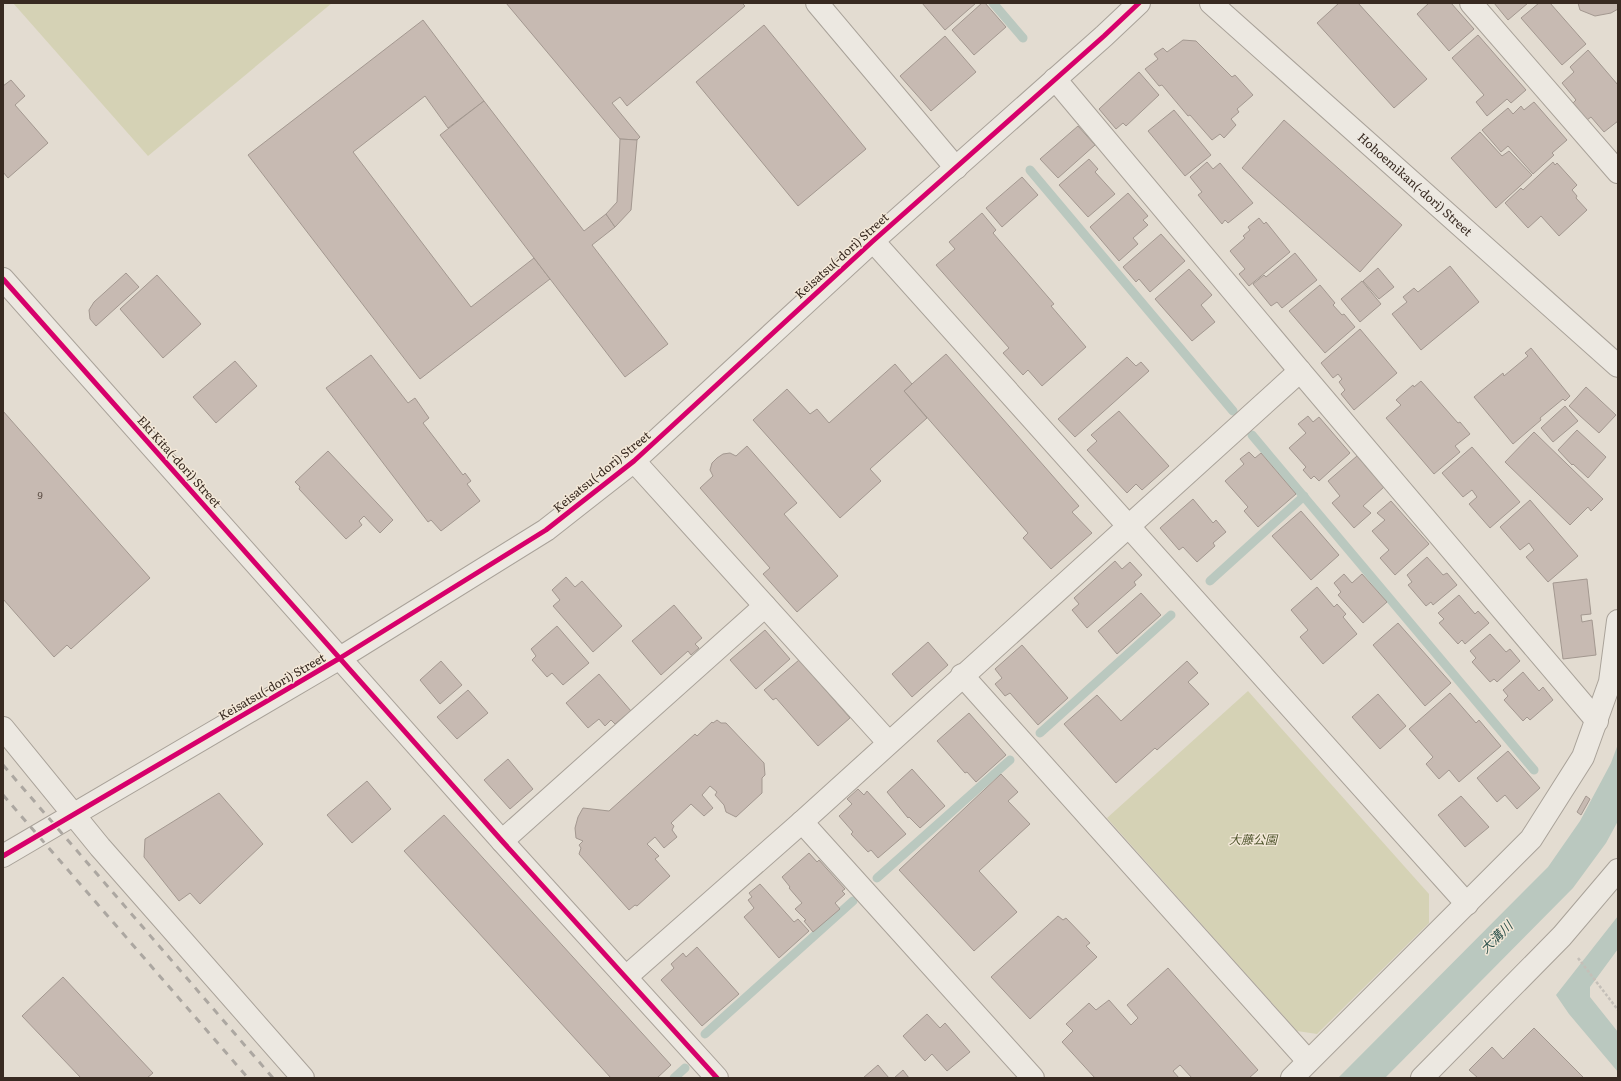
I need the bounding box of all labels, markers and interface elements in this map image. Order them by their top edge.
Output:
street label: Hohoemikan(-dori) Street [1354,128,1477,240]
street label: Keisatsu(-dori) Street [790,208,892,302]
street label: Eki Kita(-dori) Street [134,411,226,511]
street label: Keisatsu(-dori) Street [549,426,654,516]
house number: 9 [37,487,43,502]
street label: Keisatsu(-dori) Street [215,648,328,724]
park label: 大藤公園 [1229,830,1279,848]
water label: 大溝川 [1475,915,1518,957]

